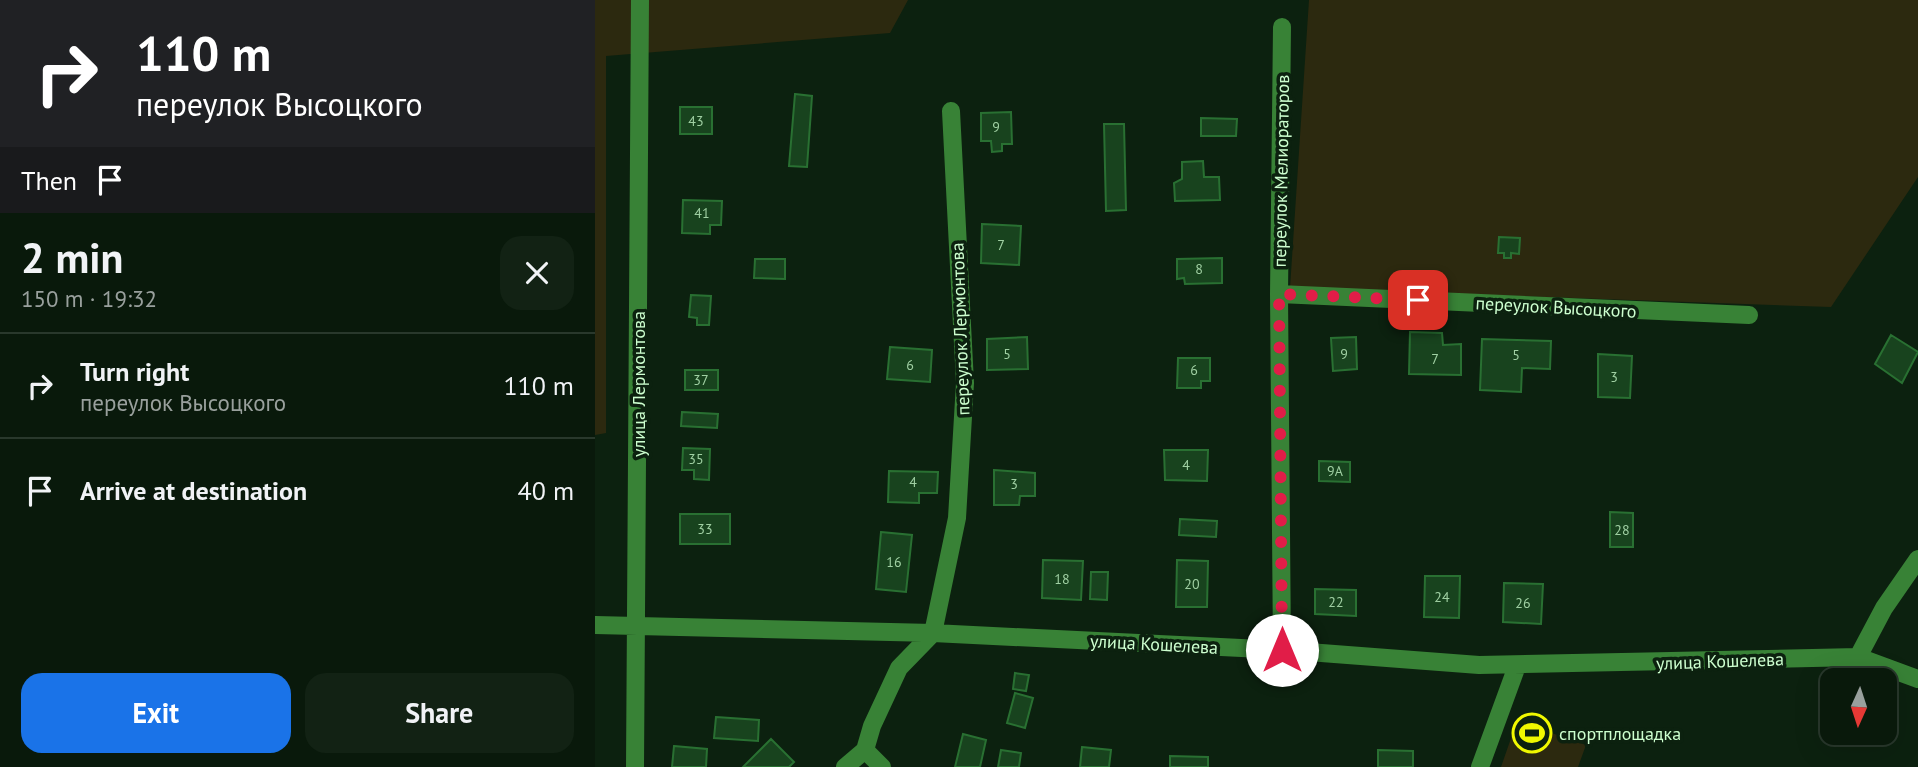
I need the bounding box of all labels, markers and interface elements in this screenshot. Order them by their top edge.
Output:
text: 110 m [136,21,271,85]
icon: right [21,28,112,119]
street label: переулок Мелиораторов [1268,74,1294,268]
text: переулок Высоцкого [136,83,423,125]
house number: 43 [688,112,704,130]
house number: 9 [992,118,1000,136]
icon: arrive [91,161,129,199]
text: Then [21,164,77,197]
house number: 41 [694,204,710,222]
text: 2 min [21,230,123,285]
button: close [500,236,574,310]
house number: 7 [997,236,1005,254]
street label: переулок Лермонтова [945,242,975,416]
house number: 8 [1195,260,1203,278]
pin [1388,270,1448,330]
icon: arrive [1399,281,1437,319]
text: 150 m · 19:32 [21,284,157,313]
street label: переулок Высоцкого [1475,291,1637,323]
street label: улица Лермонтова [627,311,650,457]
house number: 5 [1003,345,1011,363]
house number: 9 [1340,345,1348,363]
house number: 5 [1512,346,1520,364]
house number: 7 [1431,350,1439,368]
text: Turn right [80,355,189,388]
house number: 6 [906,356,914,374]
house number: 6 [1190,361,1198,379]
icon: right [21,367,59,405]
house number: 3 [1610,368,1618,386]
text: 110 m [503,369,574,402]
house number: 37 [693,371,709,389]
text: переулок Высоцкого [80,388,286,417]
house number: 35 [688,450,704,468]
house number: 4 [1182,456,1190,474]
house number: 9А [1327,462,1344,480]
icon: arrive [21,472,59,510]
house number: 4 [909,473,917,491]
text: Arrive at destination [80,474,307,507]
text: 40 m [518,474,574,507]
house number: 3 [1010,475,1018,493]
house number: 33 [697,520,713,538]
house number: 28 [1614,521,1630,539]
house number: 16 [886,553,902,571]
house number: 18 [1054,570,1070,588]
house number: 20 [1184,575,1200,593]
house number: 24 [1434,588,1450,606]
house number: 22 [1328,593,1344,611]
house number: 26 [1515,594,1531,612]
position arrow [1245,613,1319,687]
street label: улица Кошелева [1089,629,1219,659]
street label: улица Кошелева [1656,647,1784,675]
north arrow [1820,668,1897,746]
map controls [1820,668,1897,745]
button: Exit [21,673,291,753]
button: Share [305,673,574,753]
sports icon: спортплощадка [1511,712,1553,754]
place label: спортплощадка [1559,722,1681,745]

